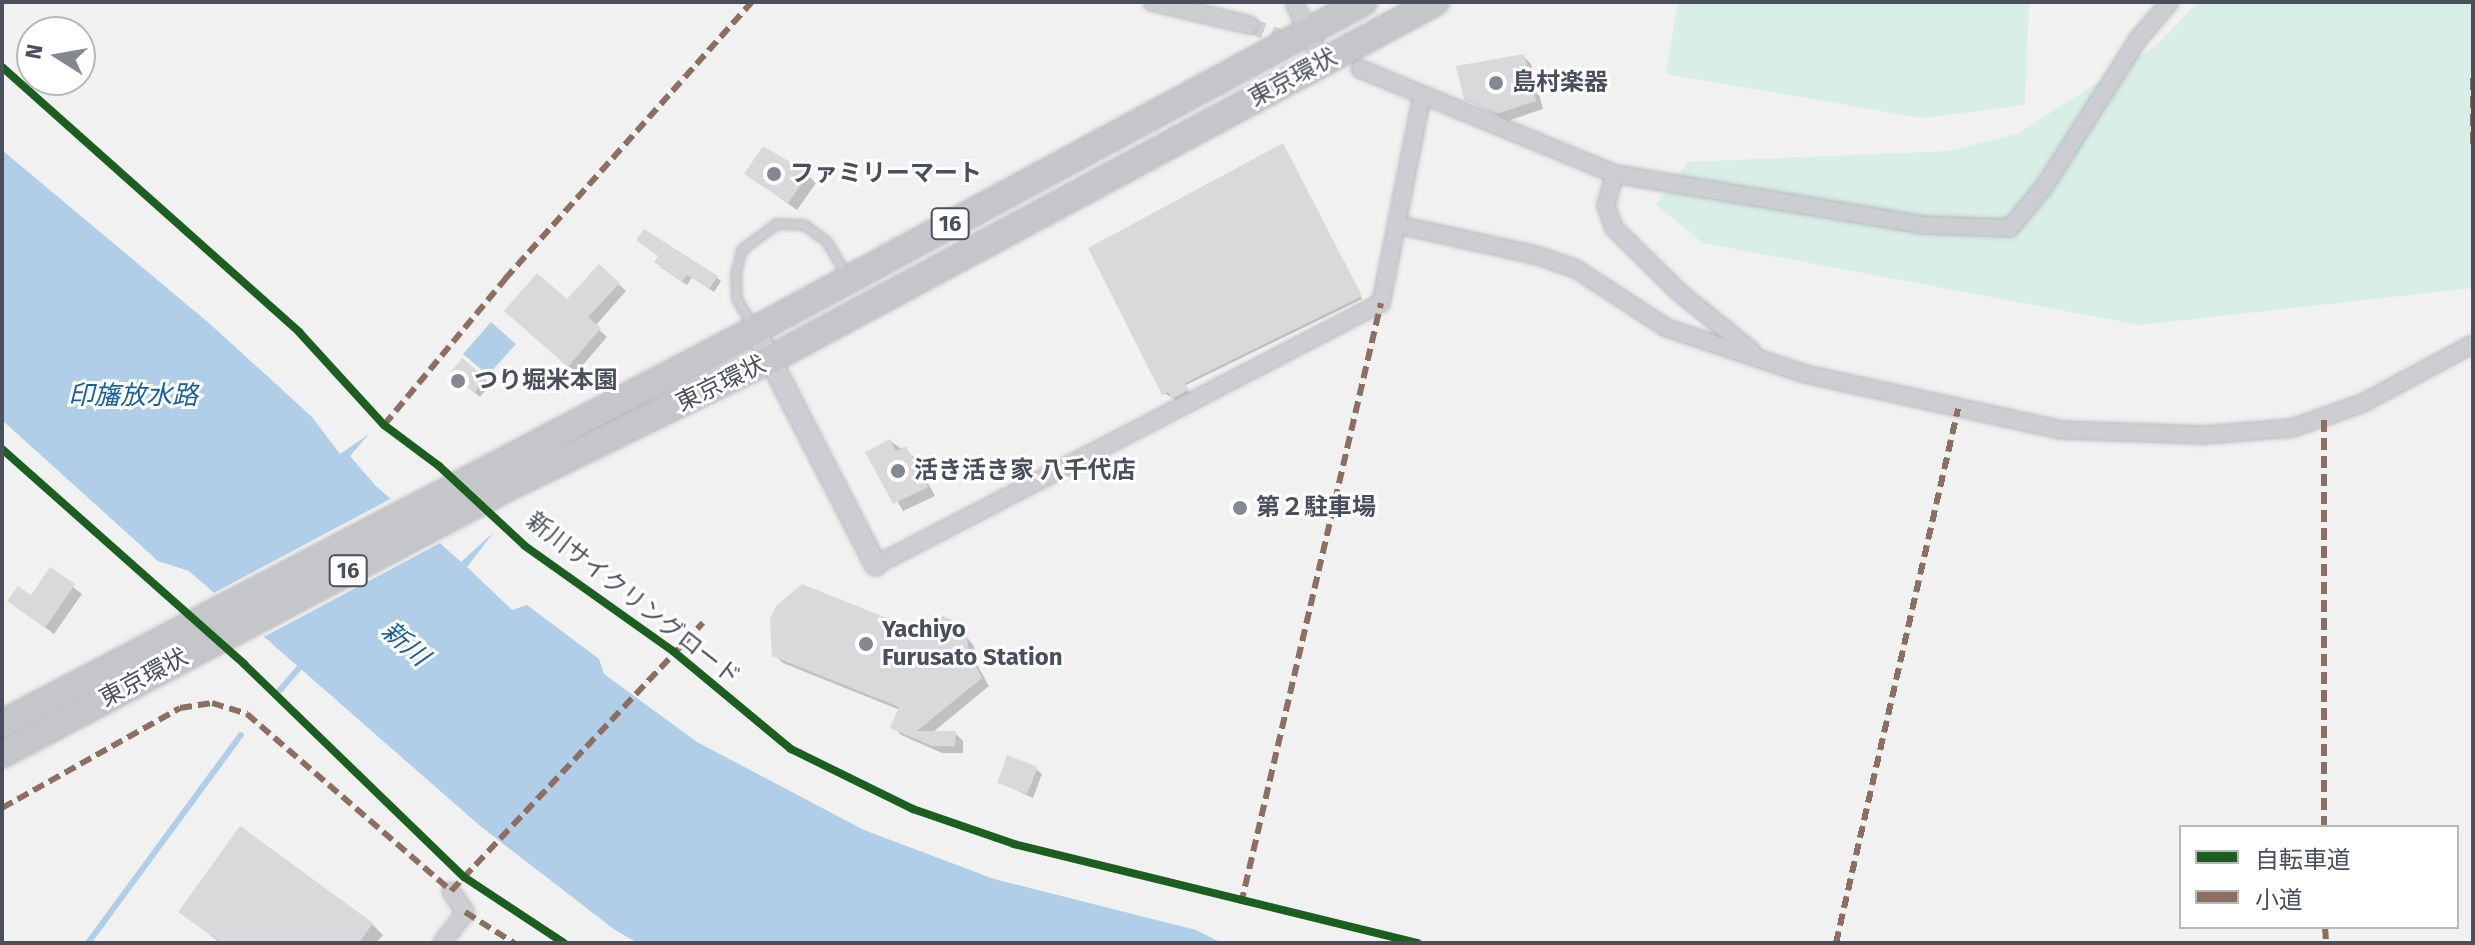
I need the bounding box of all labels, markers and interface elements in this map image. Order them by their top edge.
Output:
north arrow [16,16,96,96]
text: N [19,42,49,61]
street label: 東京環状 [1244,43,1342,113]
place label: 島村楽器 [1512,69,1608,97]
marker: 島村楽器 [1487,74,1505,92]
place label: ファミリーマート [790,160,982,188]
marker: ファミリーマート [765,165,783,183]
road number: 16 [930,206,970,242]
street label: 東京環状 [672,350,770,418]
place label: つり堀米本園 [474,367,618,395]
marker: つり堀米本園 [449,372,467,390]
water label: 印旛放水路 [68,380,198,412]
place label: 活き活き家 八千代店 [914,457,1136,485]
marker: 活き活き家 八千代店 [889,462,907,480]
place label: 第２駐車場 [1256,494,1376,522]
marker: 第２駐車場 [1231,499,1249,517]
street label: 新川サイクリングロード [520,506,746,692]
road number: 16 [328,553,368,589]
water label: 新川 [375,615,435,673]
place label: Yachiyo Furusato Station [882,616,1063,672]
marker: Yachiyo Furusato Station [857,635,875,653]
street label: 東京環状 [95,643,193,713]
legend [2179,825,2459,929]
text: 自転車道 [2255,846,2351,874]
text: 小道 [2255,886,2303,914]

